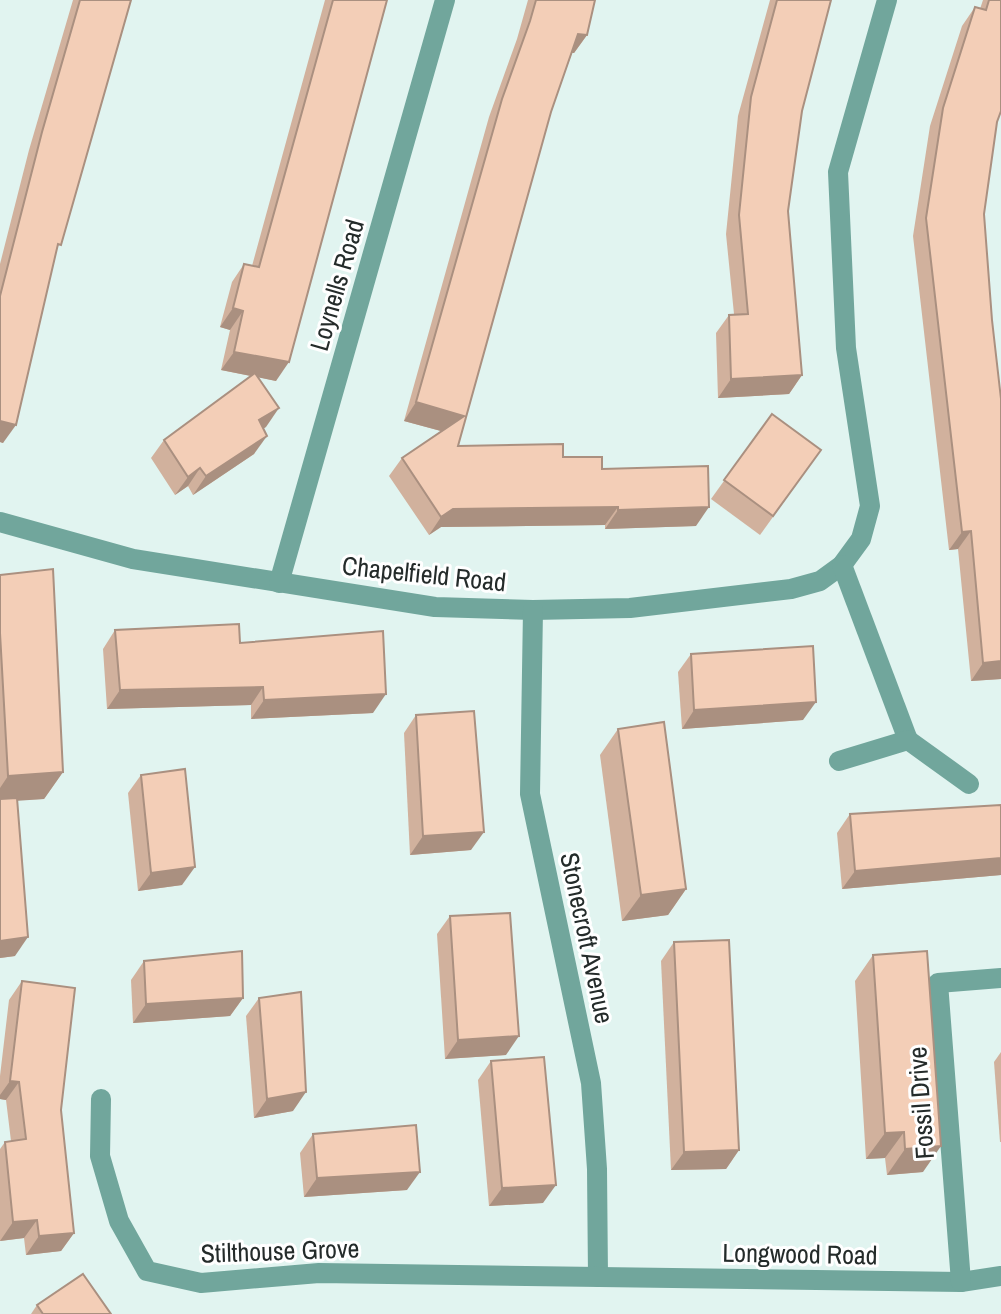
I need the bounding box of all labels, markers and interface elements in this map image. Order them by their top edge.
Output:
street label: Loynells Road [301,215,372,355]
street label: Chapelfield Road [340,547,508,600]
street label: Stonecroft Avenue [552,849,623,1027]
street label: Fossil Drive [899,1046,942,1160]
street label: Stilthouse Grove [200,1230,360,1271]
street label: Longwood Road [722,1235,878,1272]

